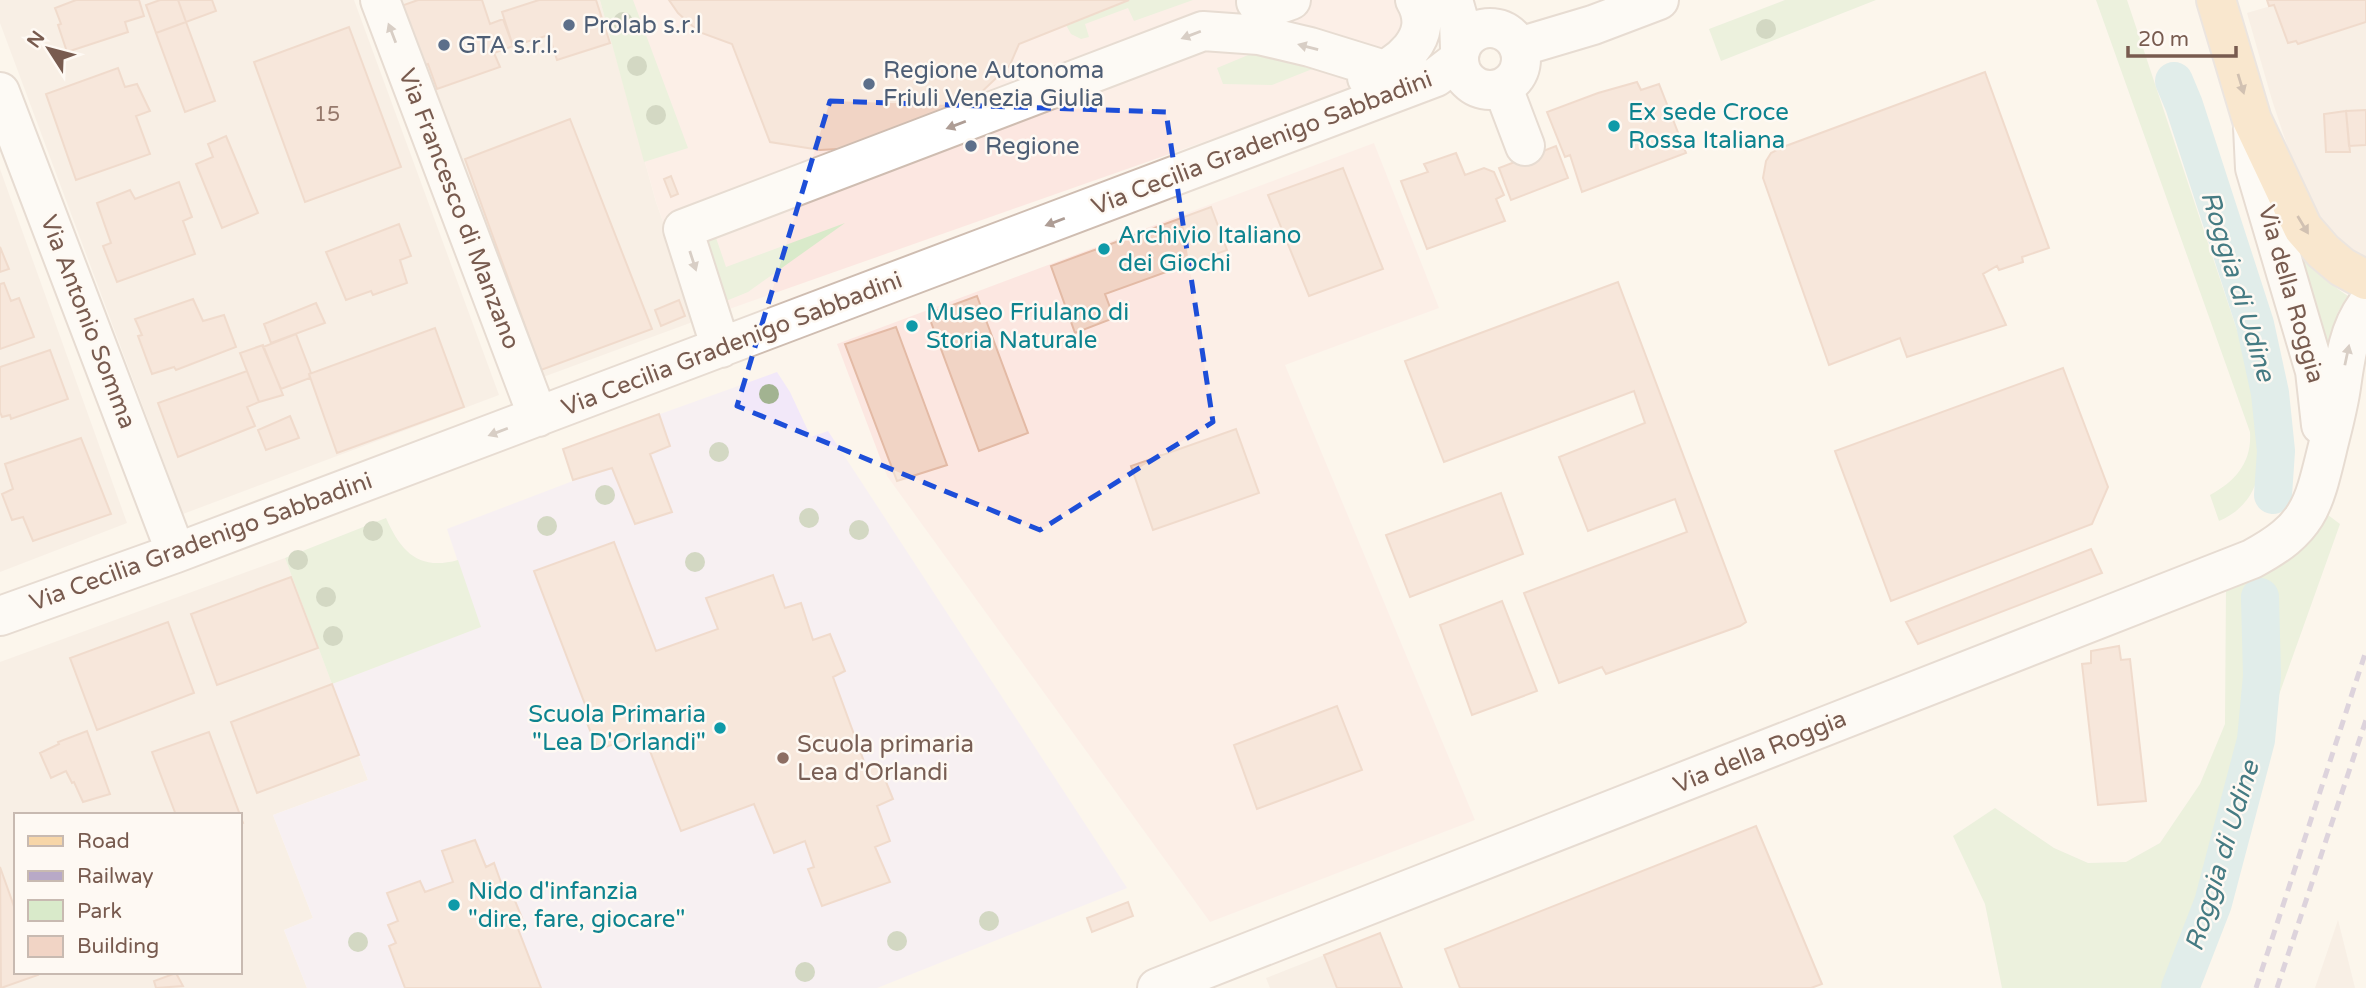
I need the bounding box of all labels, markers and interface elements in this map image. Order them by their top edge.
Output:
place label: Prolab s.r.l [583,11,702,40]
north arrow [14,14,84,84]
scale bar [2128,14,2236,58]
marker: Prolab s.r.l [561,17,577,33]
one-way arrow [386,22,397,43]
text: N [23,27,49,52]
text: 20 m [2138,27,2189,52]
one-way arrow [1181,30,1202,41]
place label: GTA s.r.l. [458,31,558,60]
marker: GTA s.r.l. [436,37,452,53]
one-way arrow [1297,41,1318,51]
place label: Regione Autonoma Friuli Venezia Giulia [883,56,1104,113]
street label: Via Francesco di Manzano [392,65,526,353]
street label: Via Cecilia Gradenigo Sabbadini [1088,65,1436,221]
one-way arrow [2237,73,2247,94]
marker: Regione Autonoma Friuli Venezia Giulia [861,76,877,92]
place label: Ex sede Croce Rossa Italiana [1628,98,1789,155]
house number: 15 [314,102,340,127]
marker: Ex sede Croce Rossa Italiana [1606,118,1622,134]
one-way arrow [945,119,966,130]
place label: Regione [985,132,1080,161]
marker: Regione [963,138,979,154]
water label: Roggia di Udine [2194,187,2282,386]
street label: Via della Roggia [2252,202,2330,386]
street label: Via Antonio Somma [34,211,142,433]
one-way arrow [2297,216,2310,235]
one-way arrow [1045,217,1066,228]
place label: Archivio Italiano dei Giochi [1118,221,1301,278]
marker: Archivio Italiano dei Giochi [1096,241,1112,257]
one-way arrow [688,251,699,272]
street label: Via Cecilia Gradenigo Sabbadini [558,266,906,422]
place label: Museo Friulano di Storia Naturale [926,298,1129,355]
marker: Museo Friulano di Storia Naturale [904,318,920,334]
one-way arrow [2341,344,2352,366]
one-way arrow [488,426,509,437]
street label: Via Cecilia Gradenigo Sabbadini [26,466,376,618]
place label: Scuola Primaria "Lea D'Orlandi" [528,700,706,757]
street label: Via della Roggia [1669,704,1851,800]
marker: Scuola Primaria "Lea D'Orlandi" [712,720,728,736]
place label: Scuola primaria Lea d'Orlandi [797,730,974,787]
marker: Scuola primaria Lea d'Orlandi [775,750,791,766]
water label: Roggia di Udine [2178,756,2266,955]
legend [14,813,242,974]
text: Road [77,829,130,854]
text: Railway [77,864,154,889]
place label: Nido d'infanzia "dire, fare, giocare" [468,877,685,934]
marker: Nido d'infanzia "dire, fare, giocare" [446,897,462,913]
text: Park [77,899,122,924]
text: Building [77,934,159,959]

